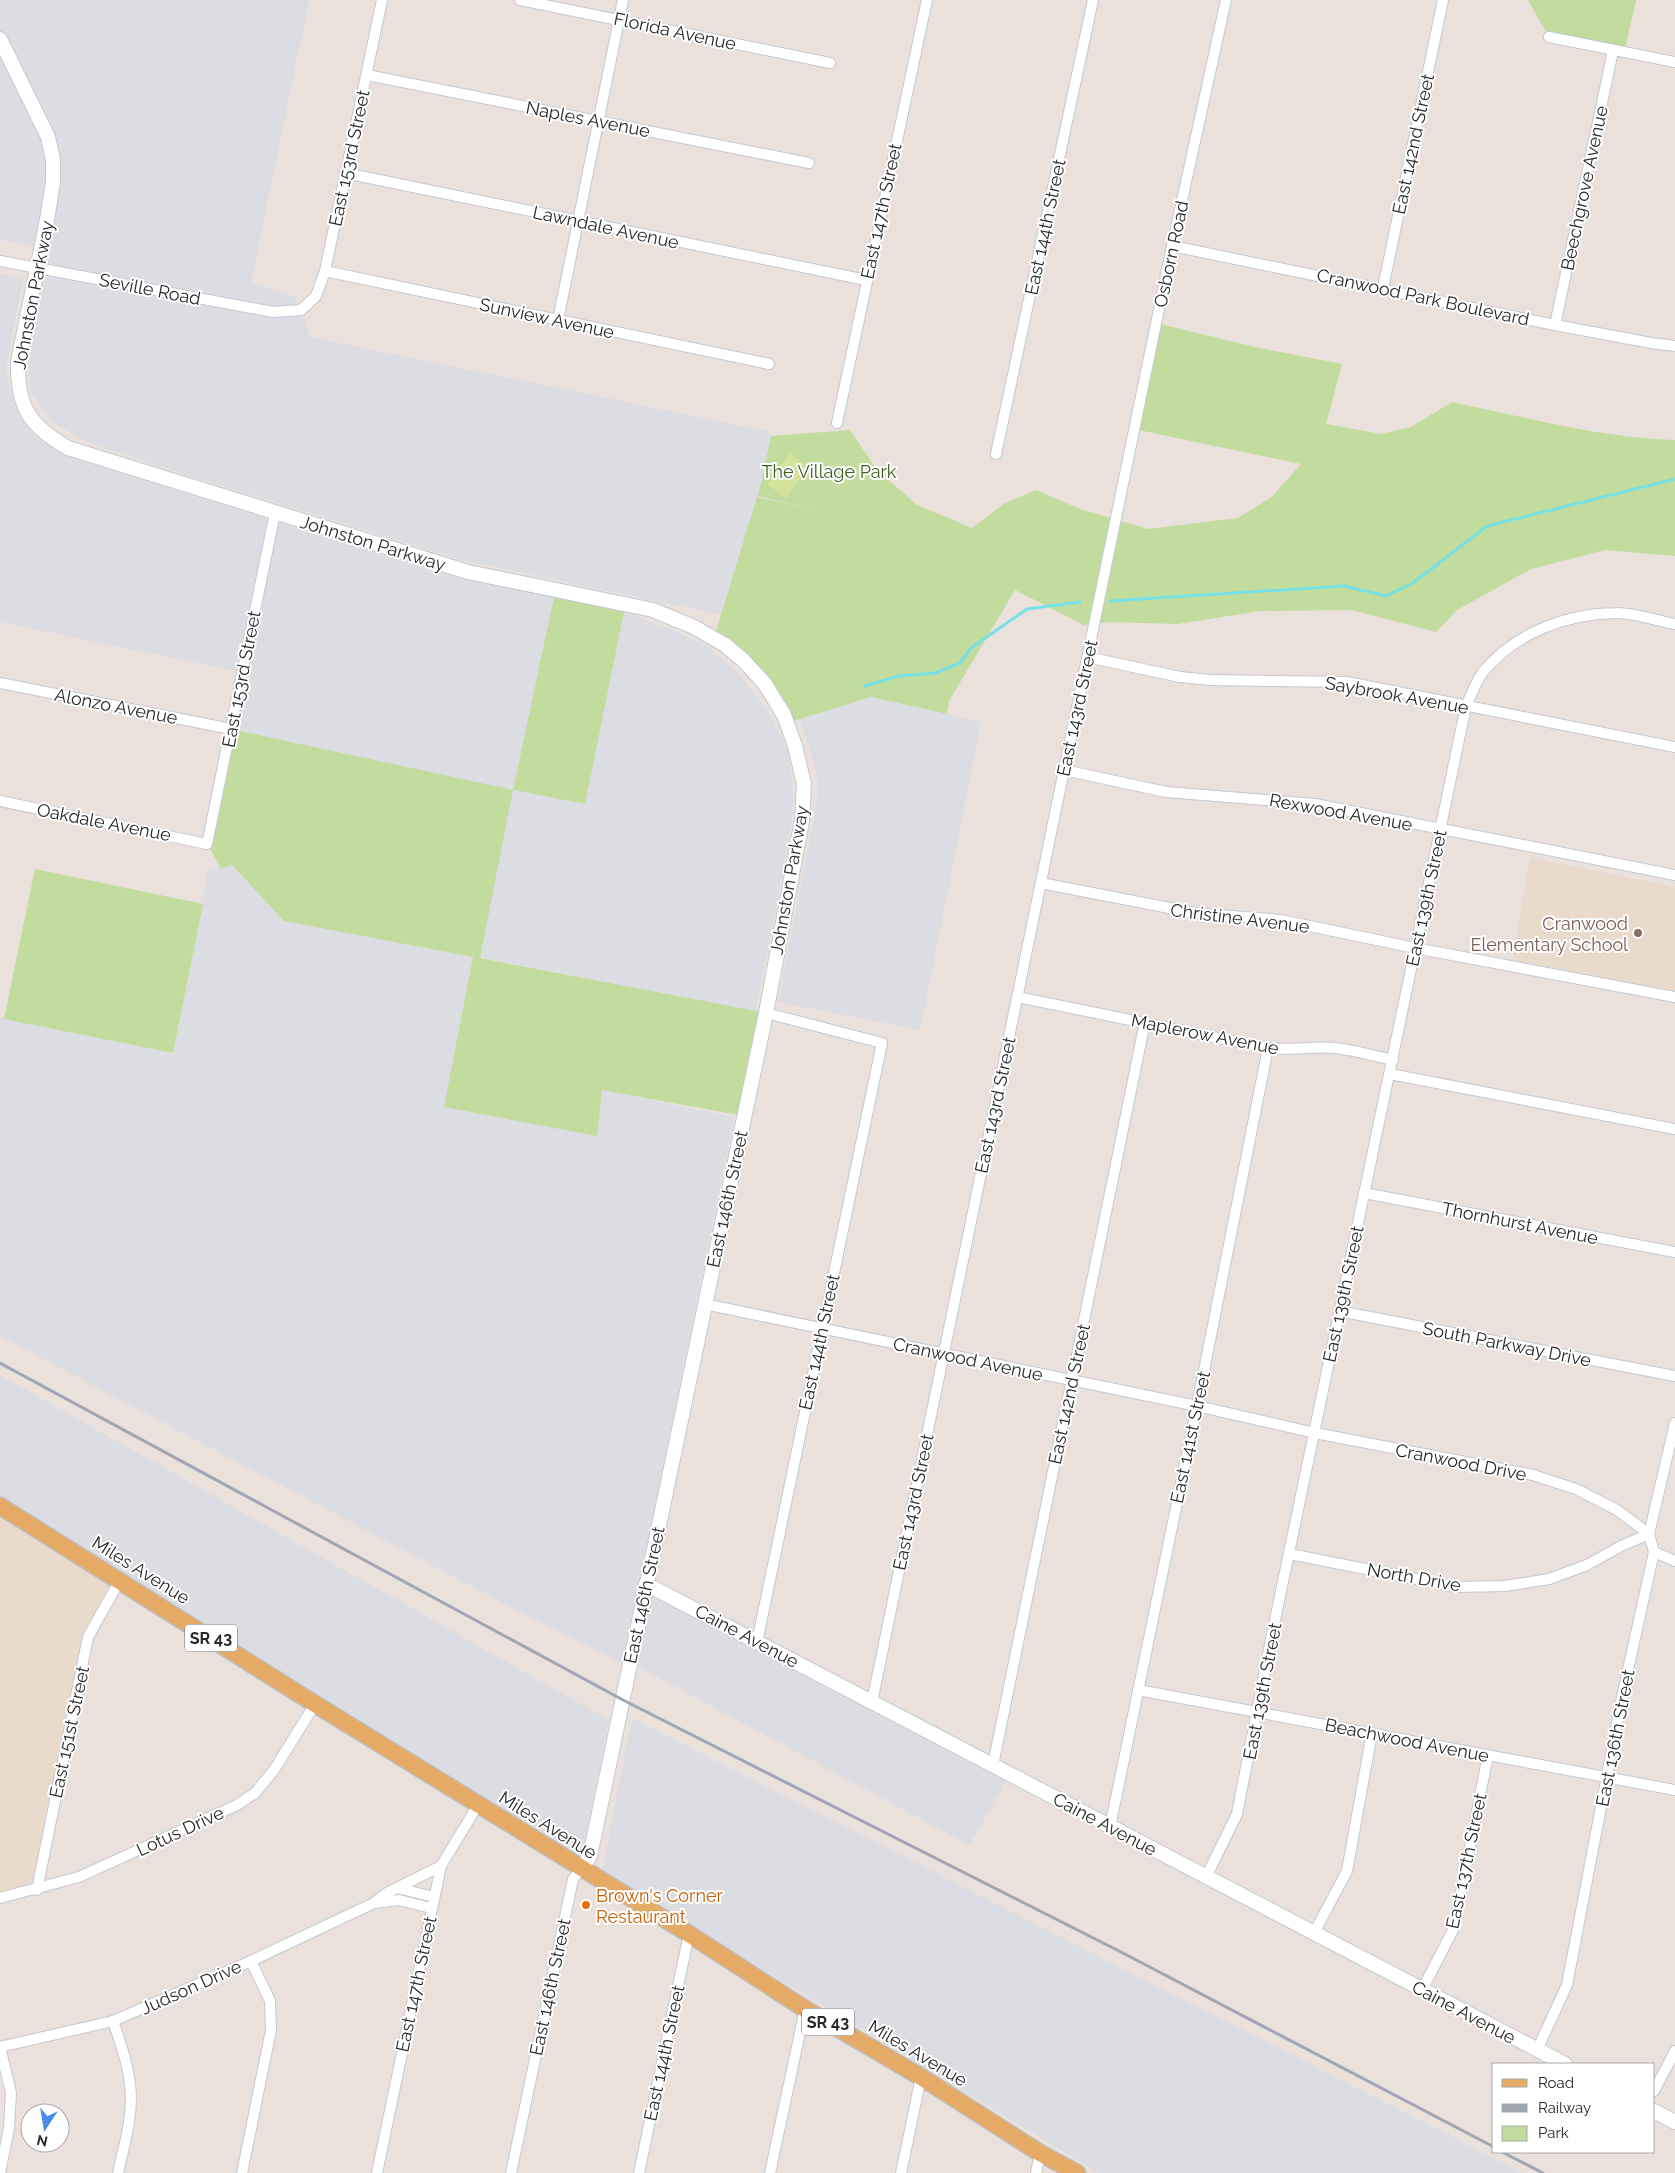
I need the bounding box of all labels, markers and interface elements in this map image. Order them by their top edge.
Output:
street label: Florida Avenue [612,8,739,54]
street label: East 142nd Street [1388,72,1438,216]
street label: East 153rd Street [324,88,374,228]
street label: Naples Avenue [524,97,652,141]
street label: Beechgrove Avenue [1556,103,1612,272]
street label: East 147th Street [856,141,906,281]
street label: East 144th Street [1020,157,1070,297]
street label: Osborn Road [1149,199,1193,309]
street label: Lawndale Avenue [531,201,681,253]
street label: Johnston Parkway [8,219,58,371]
street label: Cranwood Park Boulevard [1315,264,1531,330]
street label: Seville Road [97,269,203,309]
street label: Sunview Avenue [478,293,617,343]
park label: The Village Park [762,461,897,482]
street label: Johnston Parkway [298,511,448,575]
street label: East 153rd Street [217,609,265,749]
street label: East 143rd Street [1052,638,1102,778]
street label: Saybrook Avenue [1324,672,1471,718]
street label: Alonzo Avenue [53,684,180,728]
street label: Rexwood Avenue [1268,789,1415,835]
street label: Oakdale Avenue [35,799,173,845]
street label: Johnston Parkway [766,804,812,956]
street label: East 139th Street [1401,828,1451,968]
street label: Christine Avenue [1169,899,1311,937]
place label: Cranwood Elementary School [1470,913,1628,955]
marker: Cranwood Elementary School [1632,927,1644,939]
street label: Maplerow Avenue [1129,1009,1281,1059]
street label: East 143rd Street [970,1035,1020,1175]
street label: East 146th Street [702,1129,752,1269]
street label: Thornhurst Avenue [1440,1198,1600,1249]
street label: East 139th Street [1318,1224,1368,1364]
street label: East 144th Street [794,1272,844,1412]
street label: South Parkway Drive [1421,1317,1593,1371]
street label: East 142nd Street [1044,1322,1094,1466]
street label: Cranwood Avenue [891,1333,1045,1385]
street label: East 141st Street [1166,1369,1214,1505]
street label: East 143rd Street [888,1432,938,1572]
street label: Cranwood Drive [1394,1439,1529,1485]
street label: East 146th Street [619,1525,669,1665]
street label: Miles Avenue [88,1532,194,1609]
street label: North Drive [1365,1558,1463,1596]
street label: Caine Avenue [692,1600,803,1672]
street label: East 139th Street [1238,1621,1286,1761]
road number: SR 43 [185,1625,237,1652]
street label: East 151st Street [45,1664,93,1800]
street label: East 136th Street [1591,1668,1639,1808]
street label: Beachwood Avenue [1323,1714,1491,1766]
street label: Miles Avenue [495,1787,601,1864]
street label: Caine Avenue [1050,1788,1161,1860]
street label: East 137th Street [1441,1791,1491,1931]
street label: Lotus Drive [133,1801,227,1860]
place label: Brown's Corner Restaurant [596,1885,723,1927]
marker: Brown's Corner Restaurant [580,1899,592,1911]
street label: East 147th Street [391,1914,441,2054]
street label: East 146th Street [525,1917,575,2057]
street label: Judson Drive [137,1955,245,2019]
street label: Caine Avenue [1409,1976,1520,2048]
street label: East 144th Street [639,1983,689,2123]
road number: SR 43 [802,2008,854,2035]
street label: Miles Avenue [865,2015,971,2091]
legend [1492,2063,1655,2153]
text: Road [1538,2074,1574,2092]
text: Railway [1538,2099,1591,2117]
north arrow [20,2103,70,2153]
text: Park [1538,2124,1569,2142]
text: N [35,2132,49,2150]

